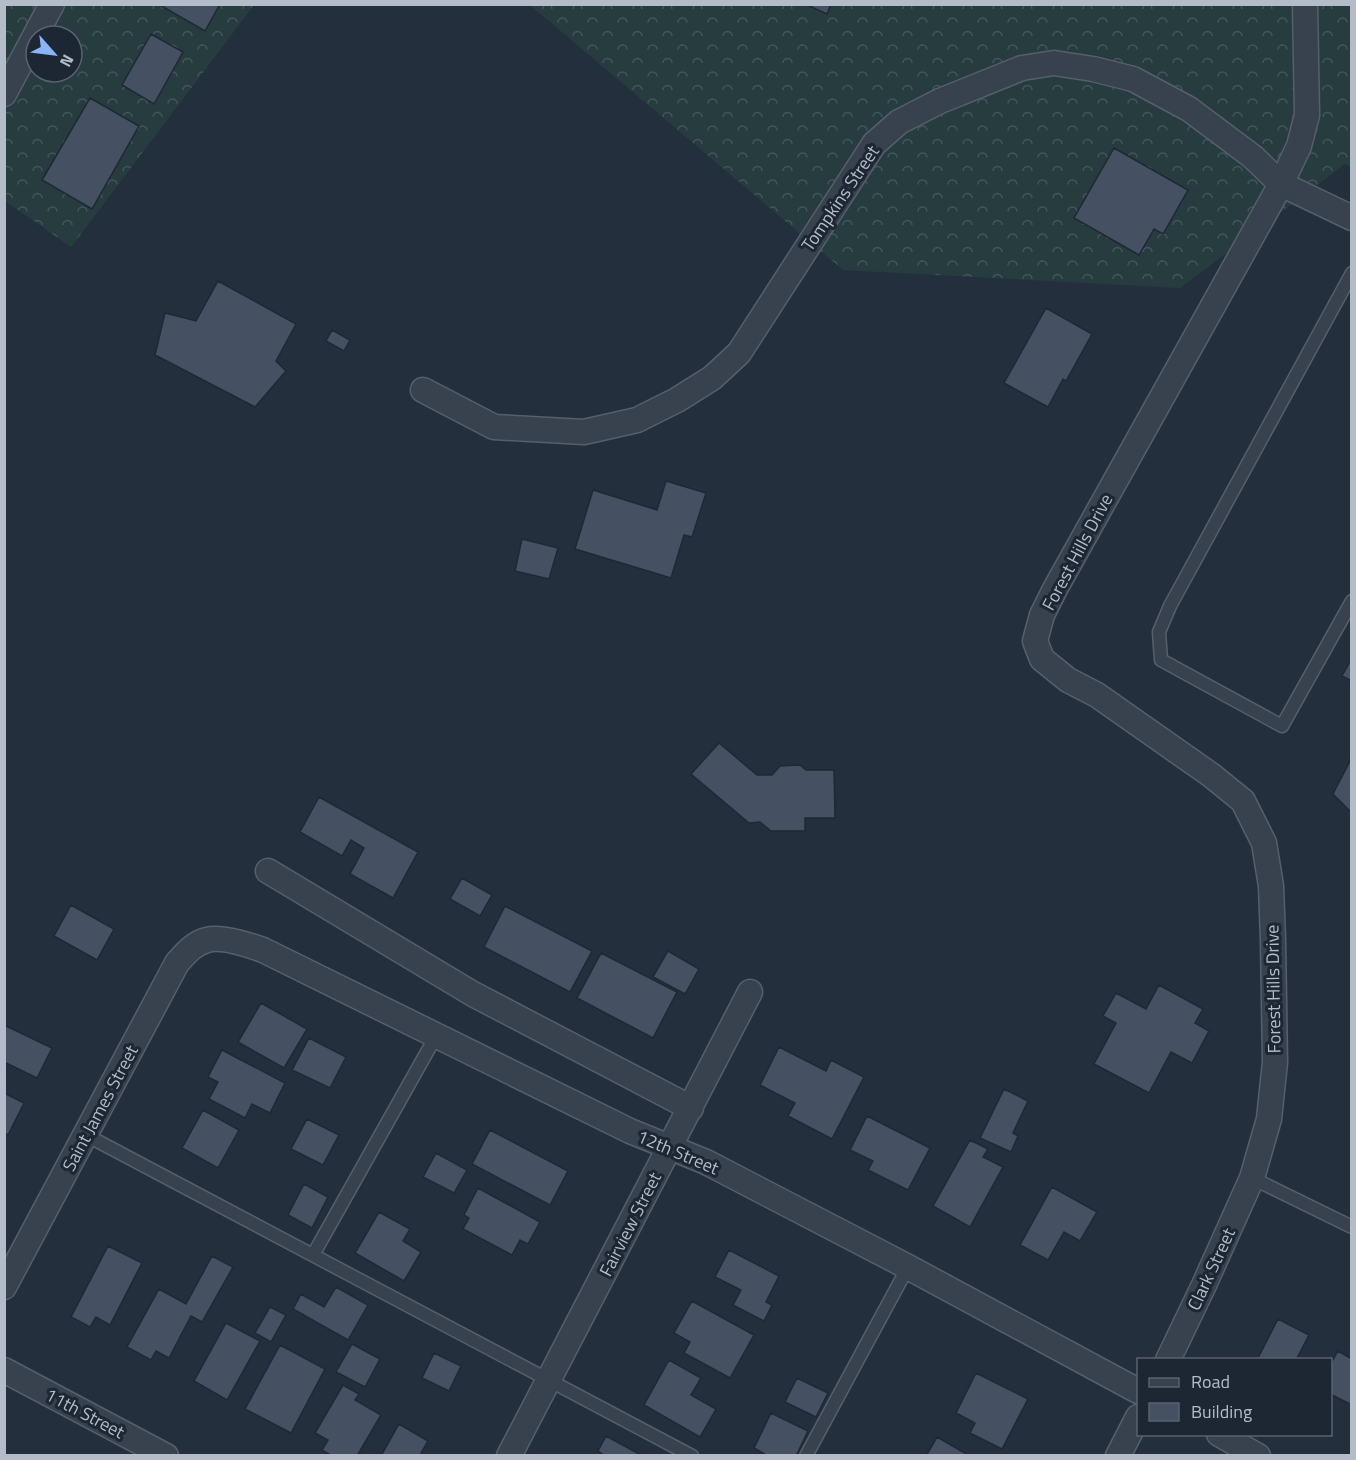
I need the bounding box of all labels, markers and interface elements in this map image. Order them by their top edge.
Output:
north arrow [24,24,84,84]
text: N [54,51,80,72]
street label: Tompkins Street [794,139,886,256]
street label: Forest Hills Drive [1035,489,1119,615]
street label: Forest Hills Drive [1258,925,1288,1053]
street label: Saint James Street [55,1039,145,1176]
street label: 12th Street [633,1123,724,1182]
street label: Fairview Street [592,1167,668,1281]
street label: Clark Street [1180,1223,1242,1315]
legend [1137,1358,1332,1436]
text: Road [1191,1368,1230,1395]
street label: 11th Street [40,1381,130,1446]
text: Building [1191,1398,1252,1425]

